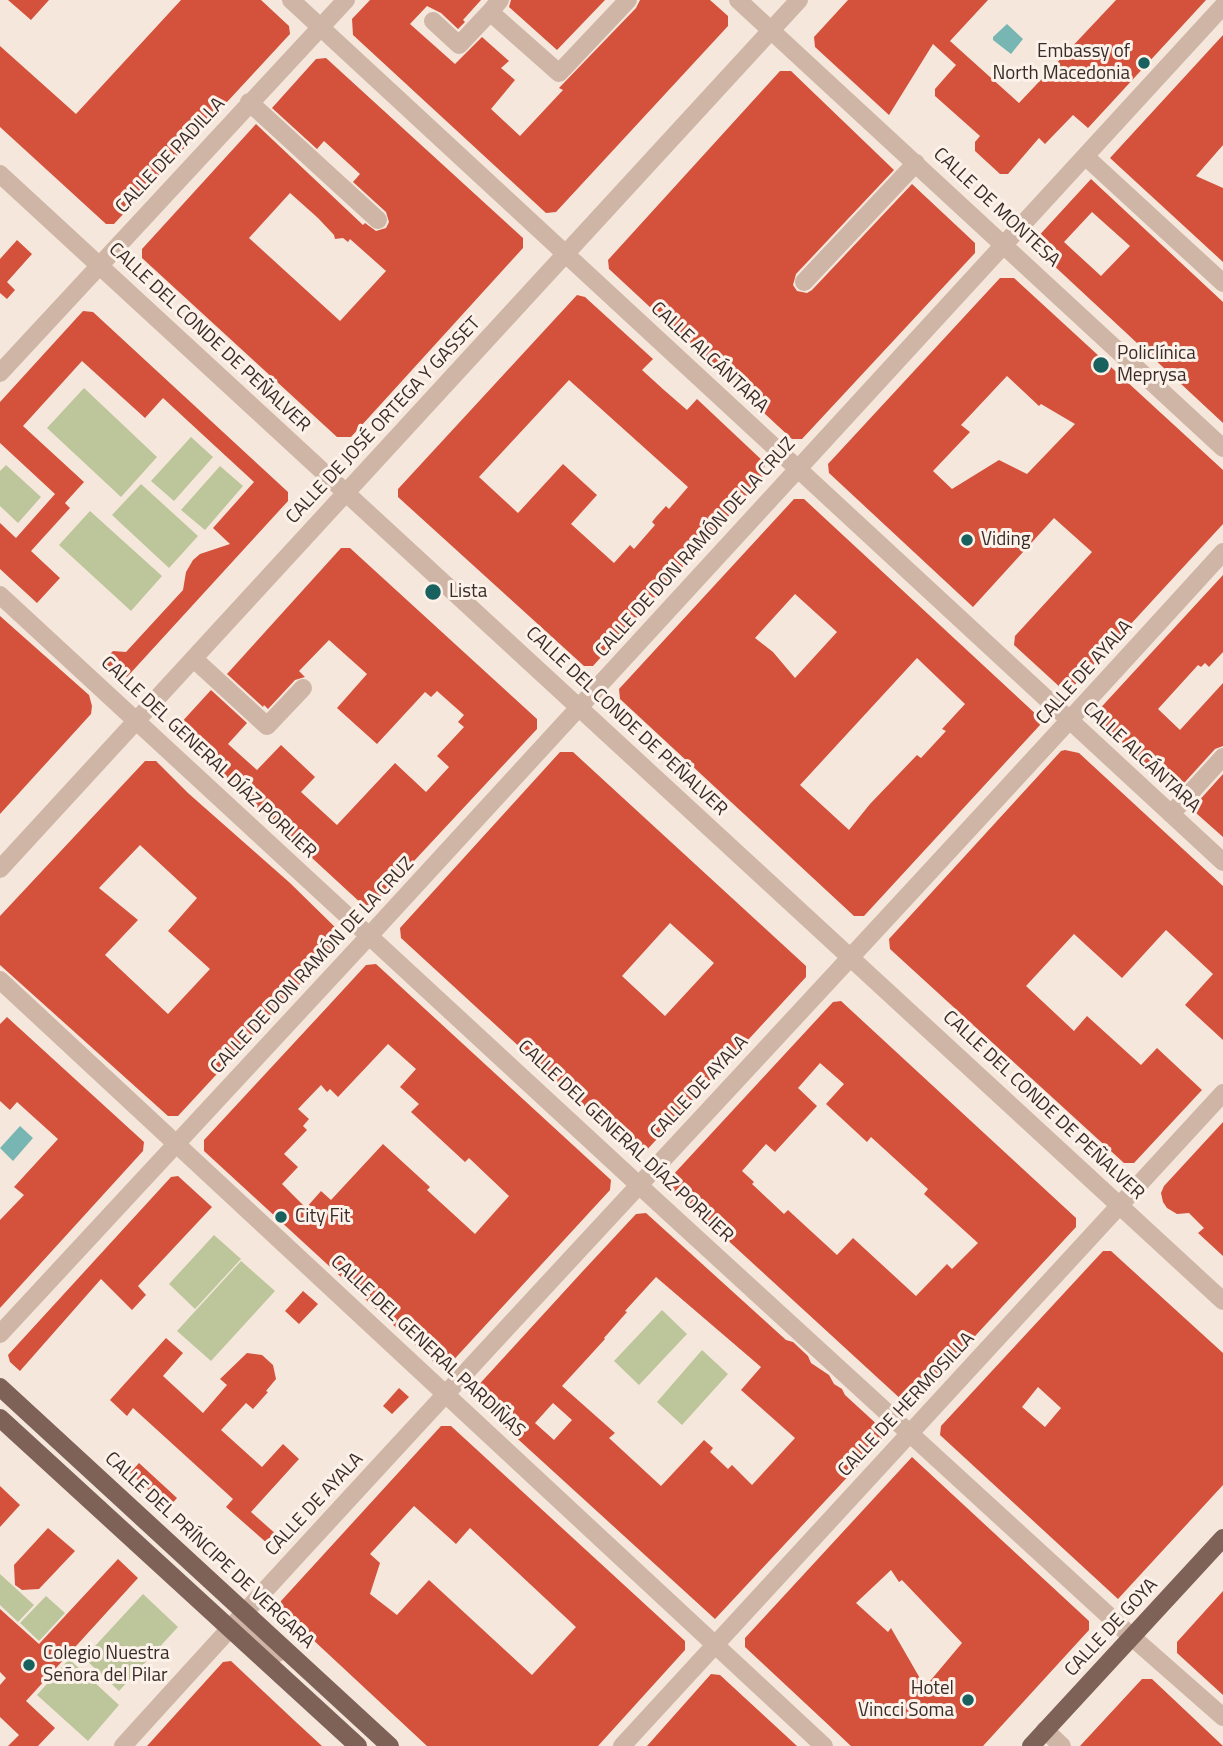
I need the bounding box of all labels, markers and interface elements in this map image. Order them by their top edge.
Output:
place label: Embassy of North Macedonia [992,41,1130,85]
marker: Embassy of North Macedonia [1136,55,1152,71]
street label: CALLE DE PADILLA [112,93,230,219]
street label: CALLE DE MONTESA [928,143,1064,273]
street label: CALLE DEL CONDE DE PEÑALVER [104,239,314,437]
street label: CALLE ALCÁNTARA [645,298,773,418]
street label: CALLE DE JOSÉ ORTEGA Y GASSET [282,313,486,529]
place label: Policlínica Meprysa [1117,343,1196,387]
marker: Policlínica Meprysa [1091,355,1111,375]
street label: CALLE DE DON RAMÓN DE LA CRUZ [591,433,801,663]
place label: Viding [981,529,1030,551]
marker: Viding [959,532,975,548]
place label: Lista [449,581,487,603]
marker: Lista [423,582,443,602]
street label: CALLE DE AYALA [1032,616,1138,730]
street label: CALLE DEL CONDE DE PEÑALVER [521,623,731,821]
street label: CALLE DEL GENERAL DÍAZ PORLIER [95,652,321,864]
street label: CALLE ALCÁNTARA [1077,698,1205,818]
street label: CALLE DE DON RAMÓN DE LA CRUZ [207,853,419,1079]
street label: CALLE DEL CONDE DE PEÑALVER [938,1007,1148,1205]
street label: CALLE DE AYALA [646,1032,754,1144]
street label: CALLE DEL GENERAL DÍAZ PORLIER [512,1036,738,1248]
place label: City Fit [295,1206,350,1228]
marker: City Fit [273,1209,289,1225]
street label: CALLE DEL GENERAL PARDIÑAS [325,1251,529,1443]
street label: CALLE DE HERMOSILLA [834,1328,980,1482]
street label: CALLE DEL PRÍNCIPE DE VERGARA [100,1448,318,1654]
street label: CALLE DE AYALA [261,1449,369,1561]
street label: CALLE DE GOYA [1061,1574,1163,1682]
place label: Colegio Nuestra Señora del Pilar [43,1643,169,1687]
marker: Colegio Nuestra Señora del Pilar [21,1657,37,1673]
place label: Hotel Vincci Soma [858,1678,954,1722]
marker: Hotel Vincci Soma [960,1692,976,1708]

